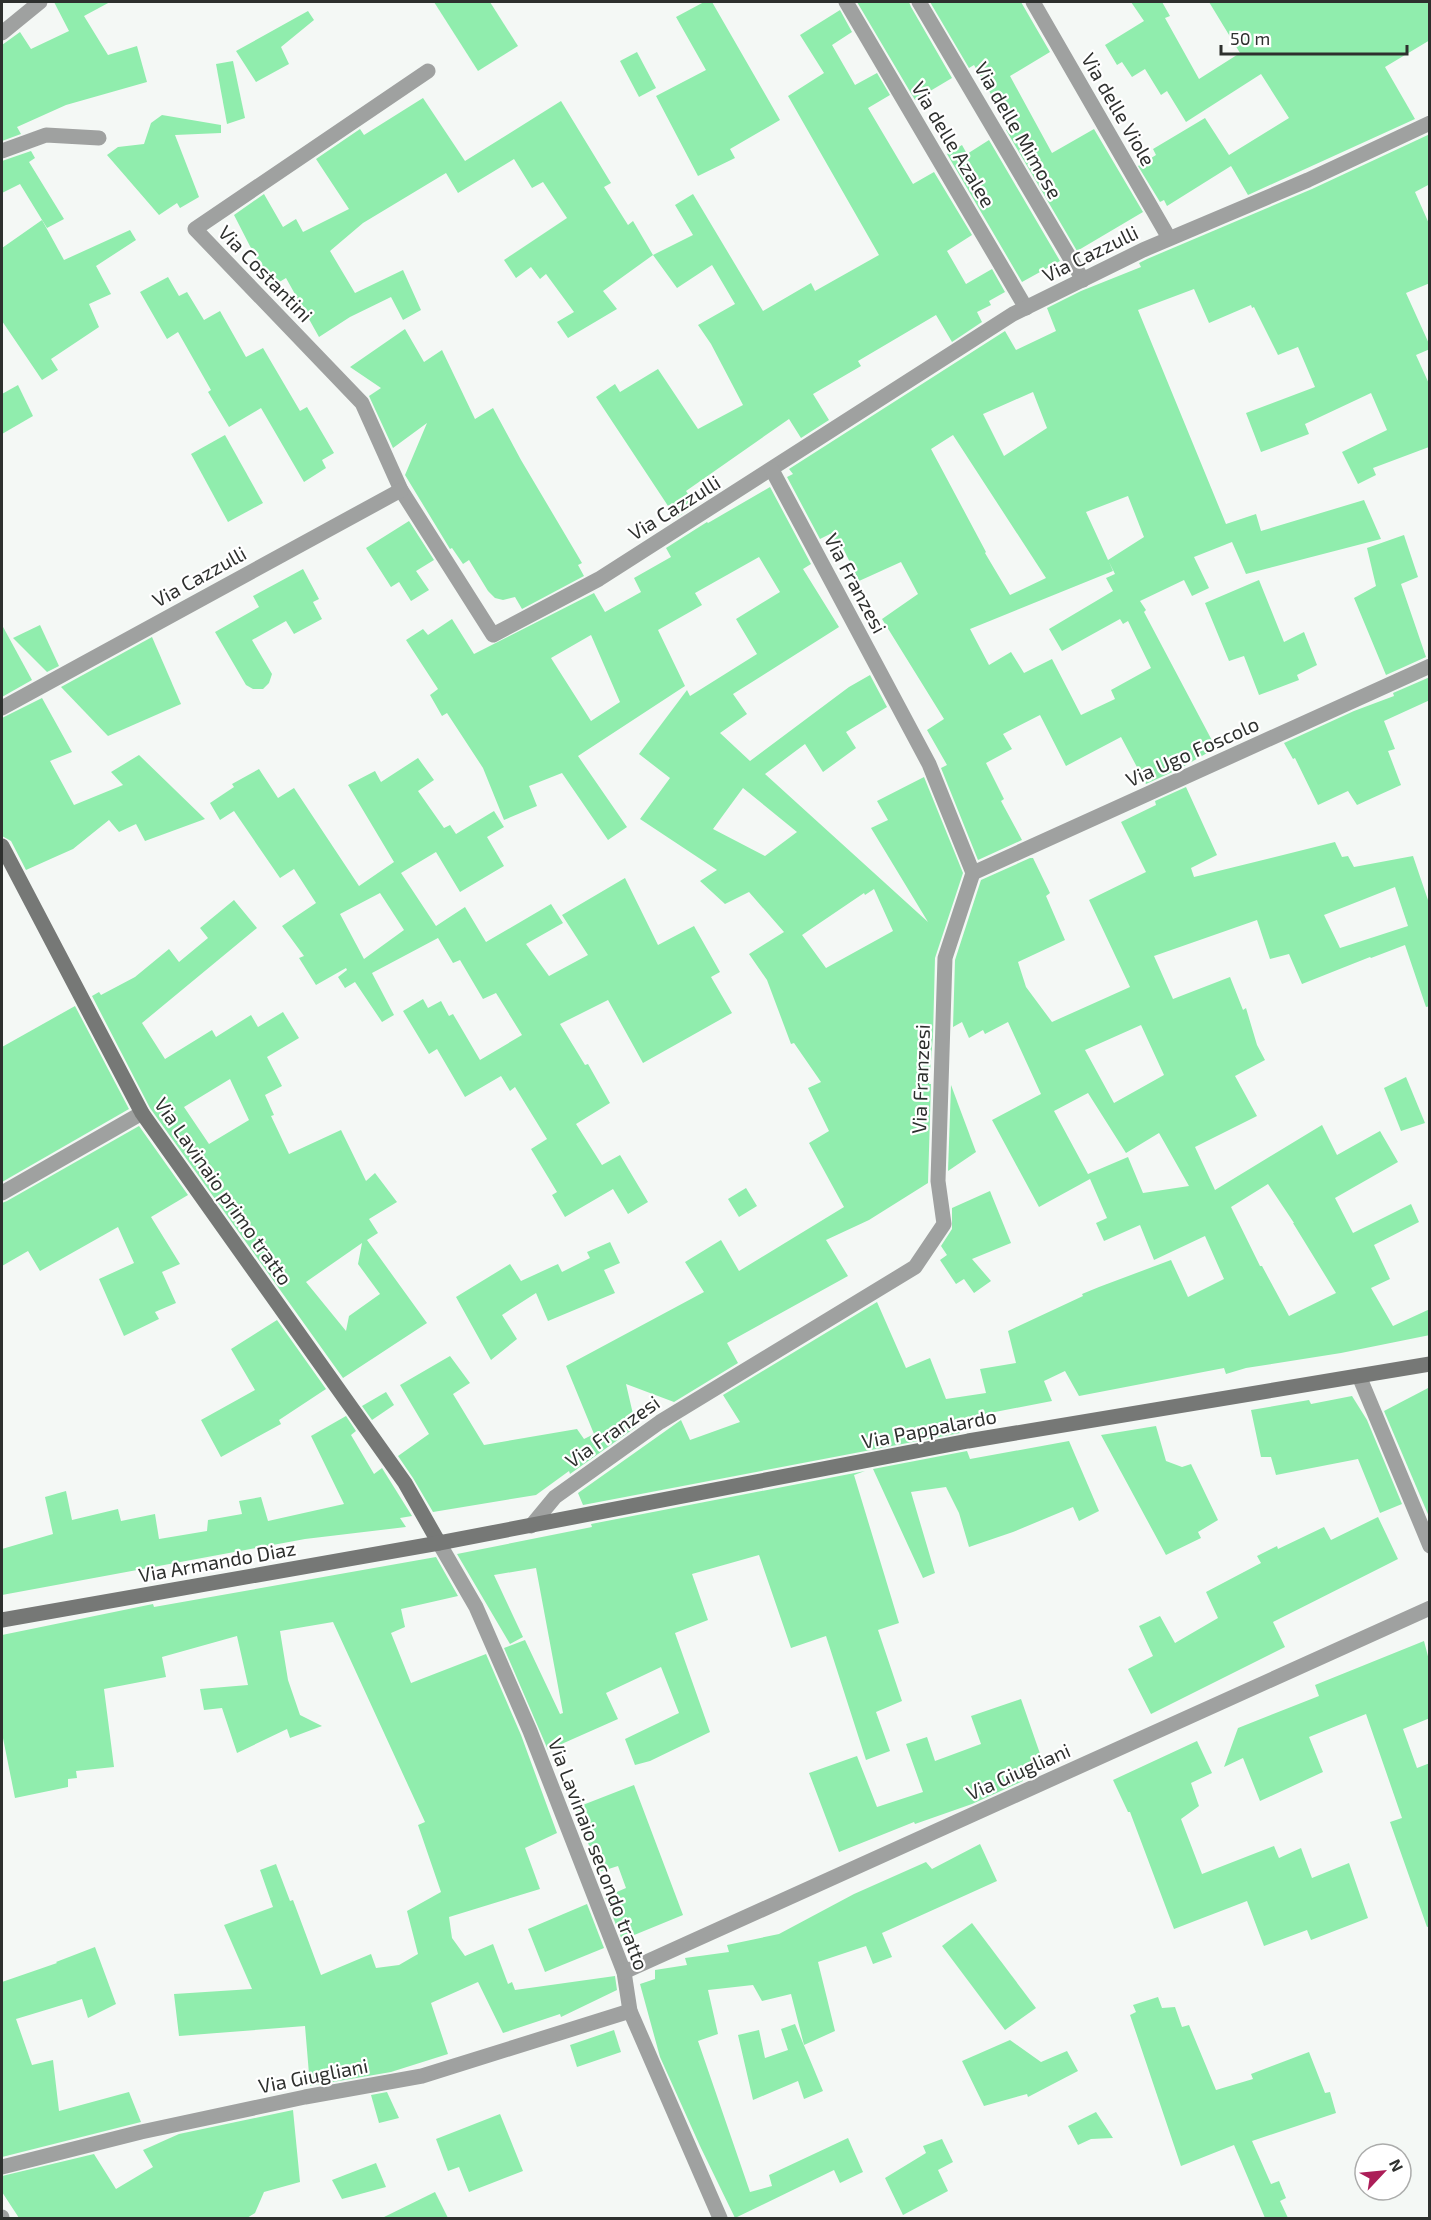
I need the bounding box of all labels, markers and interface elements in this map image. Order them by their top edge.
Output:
scale bar [1221,18,1407,56]
text: 50 m [1230,27,1270,49]
street label: Via delle Viole [1077,48,1161,170]
street label: Via delle Mimose [970,57,1068,203]
street label: Via delle Azalee [907,77,1001,211]
street label: Via Costantini [214,220,318,326]
street label: Via Cazzulli [1038,220,1142,286]
street label: Via Cazzulli [624,469,724,545]
street label: Via Franzesi [820,529,892,637]
street label: Via Cazzulli [148,540,250,612]
street label: Via Ugo Foscolo [1122,711,1262,791]
street label: Via Franzesi [906,1024,934,1134]
street label: Via Lavinaio primo tratto [150,1093,298,1289]
street label: Via Franzesi [560,1390,664,1472]
street label: Via Pappalardo [859,1403,999,1453]
street label: Via Armando Diaz [136,1535,298,1587]
street label: Via Lavinaio secondo tratto [544,1735,654,1973]
street label: Via Giugliani [962,1737,1074,1805]
street label: Via Giugliani [256,2053,370,2097]
north arrow [1353,2142,1413,2202]
text: N [1386,2156,1408,2175]

